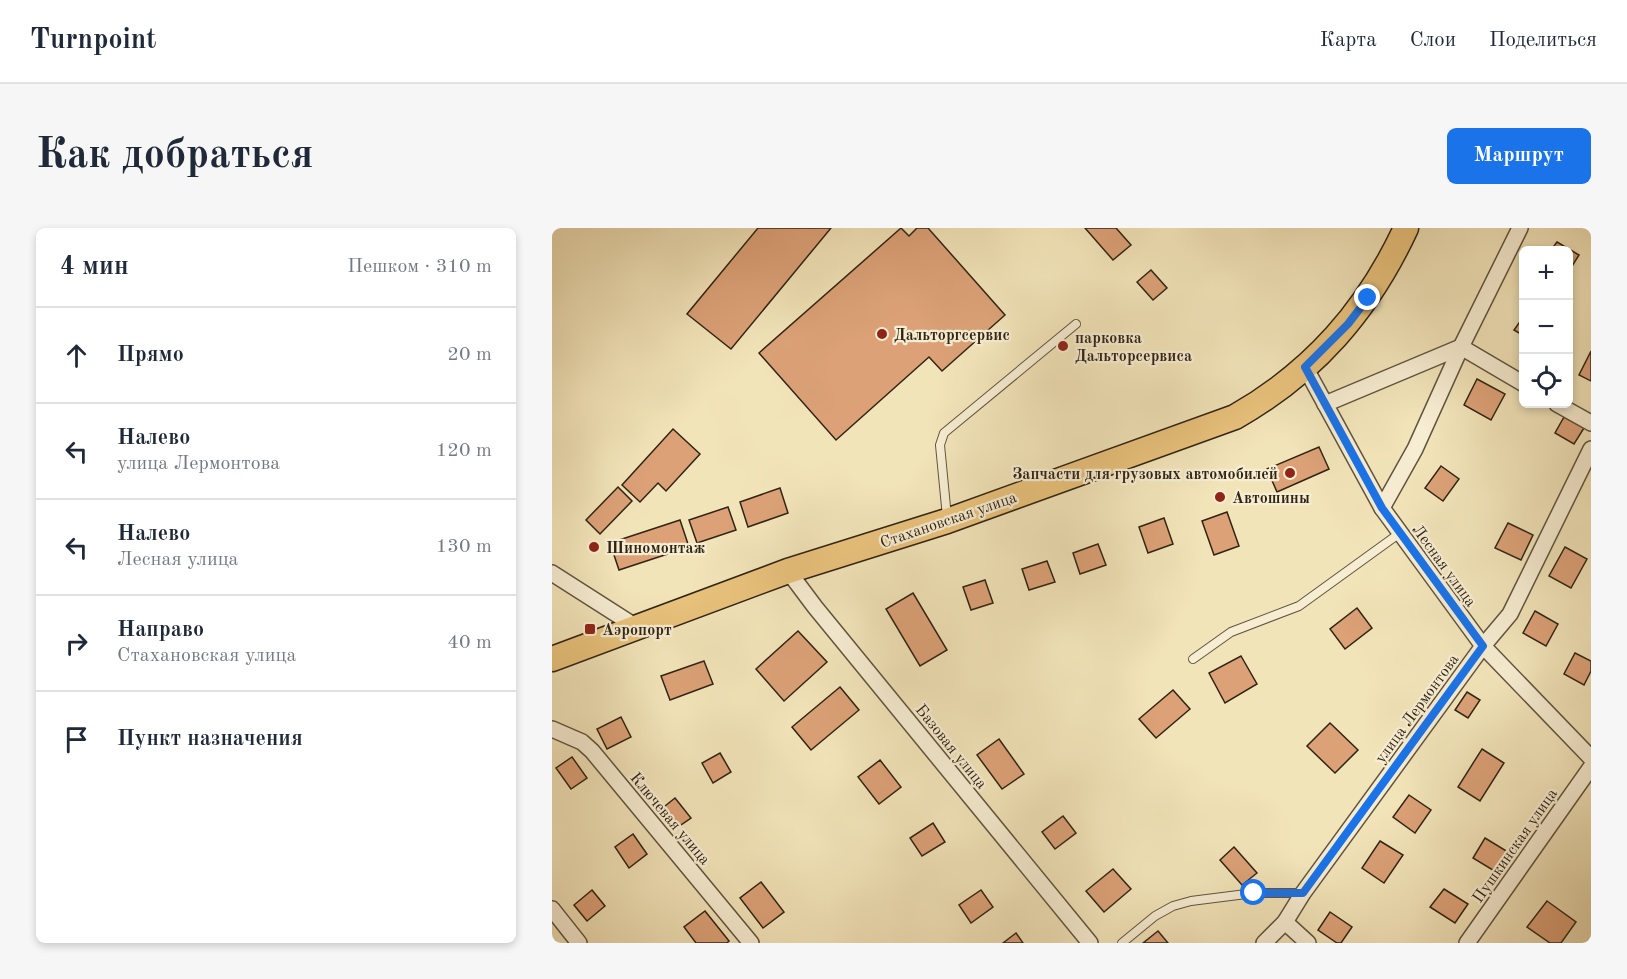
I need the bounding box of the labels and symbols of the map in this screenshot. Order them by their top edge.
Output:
route end [1354,284,1380,310]
marker: Дальторгсервис [875,327,889,341]
place label: Дальторгсервис [894,328,1010,344]
place label: парковка Дальторсервиса [1075,331,1192,365]
marker: парковка Дальторсервиса [1056,339,1070,353]
marker: Запчасти для грузовых автомобилей [1283,466,1297,480]
place label: Запчасти для грузовых автомобилей [1012,467,1278,483]
street label: Стахановская улица [878,490,1019,552]
marker: Автошины [1213,490,1227,504]
place label: Автошины [1232,491,1310,507]
street label: Лесная улица [1408,522,1478,610]
marker: Шиномонтаж [587,540,601,554]
place label: Шиномонтаж [606,541,706,557]
marker: Аэропорт [583,622,597,636]
place label: Аэропорт [602,623,672,639]
street label: улица Лермонтова [1373,652,1462,767]
street label: Базовая улица [912,702,989,793]
street label: Ключевая улица [626,770,713,869]
street label: Пушкинская улица [1470,786,1561,906]
route start [1240,879,1266,905]

